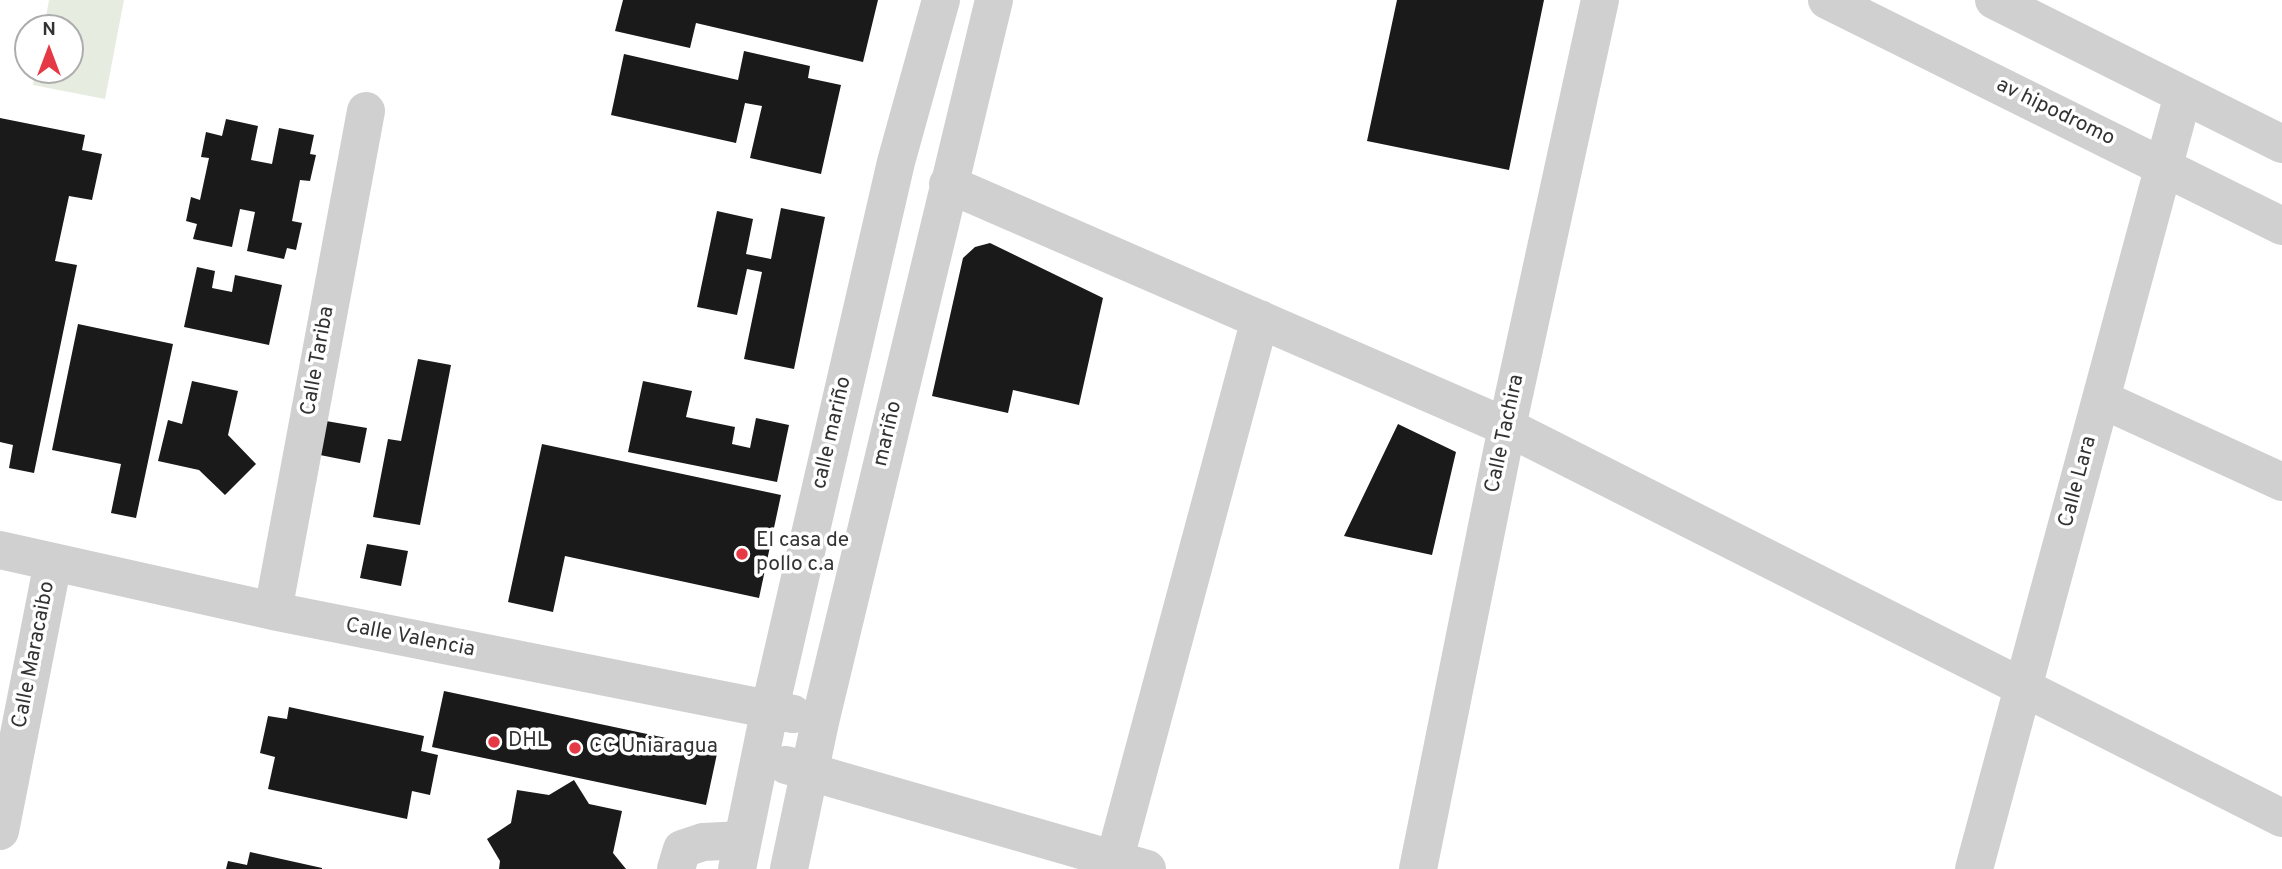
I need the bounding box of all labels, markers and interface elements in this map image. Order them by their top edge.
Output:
north arrow [14,14,84,84]
text: N [42,18,56,42]
street label: av hipodromo [1992,73,2118,153]
street label: Calle Tariba [297,304,341,418]
street label: Calle Tachira [1481,372,1531,496]
street label: calle mariño [808,374,858,492]
street label: mariño [869,399,909,469]
street label: Calle Lara [2055,433,2103,531]
place label: El casa de pollo c.a [756,529,849,579]
marker: El casa de pollo c.a [734,546,750,562]
street label: Calle Maracaibo [8,579,62,731]
street label: Calle Valencia [343,614,477,664]
place label: DHL [508,729,549,755]
marker: DHL [486,734,502,750]
place label: CC Uniaragua [589,735,718,761]
marker: CC Uniaragua [567,740,583,756]

